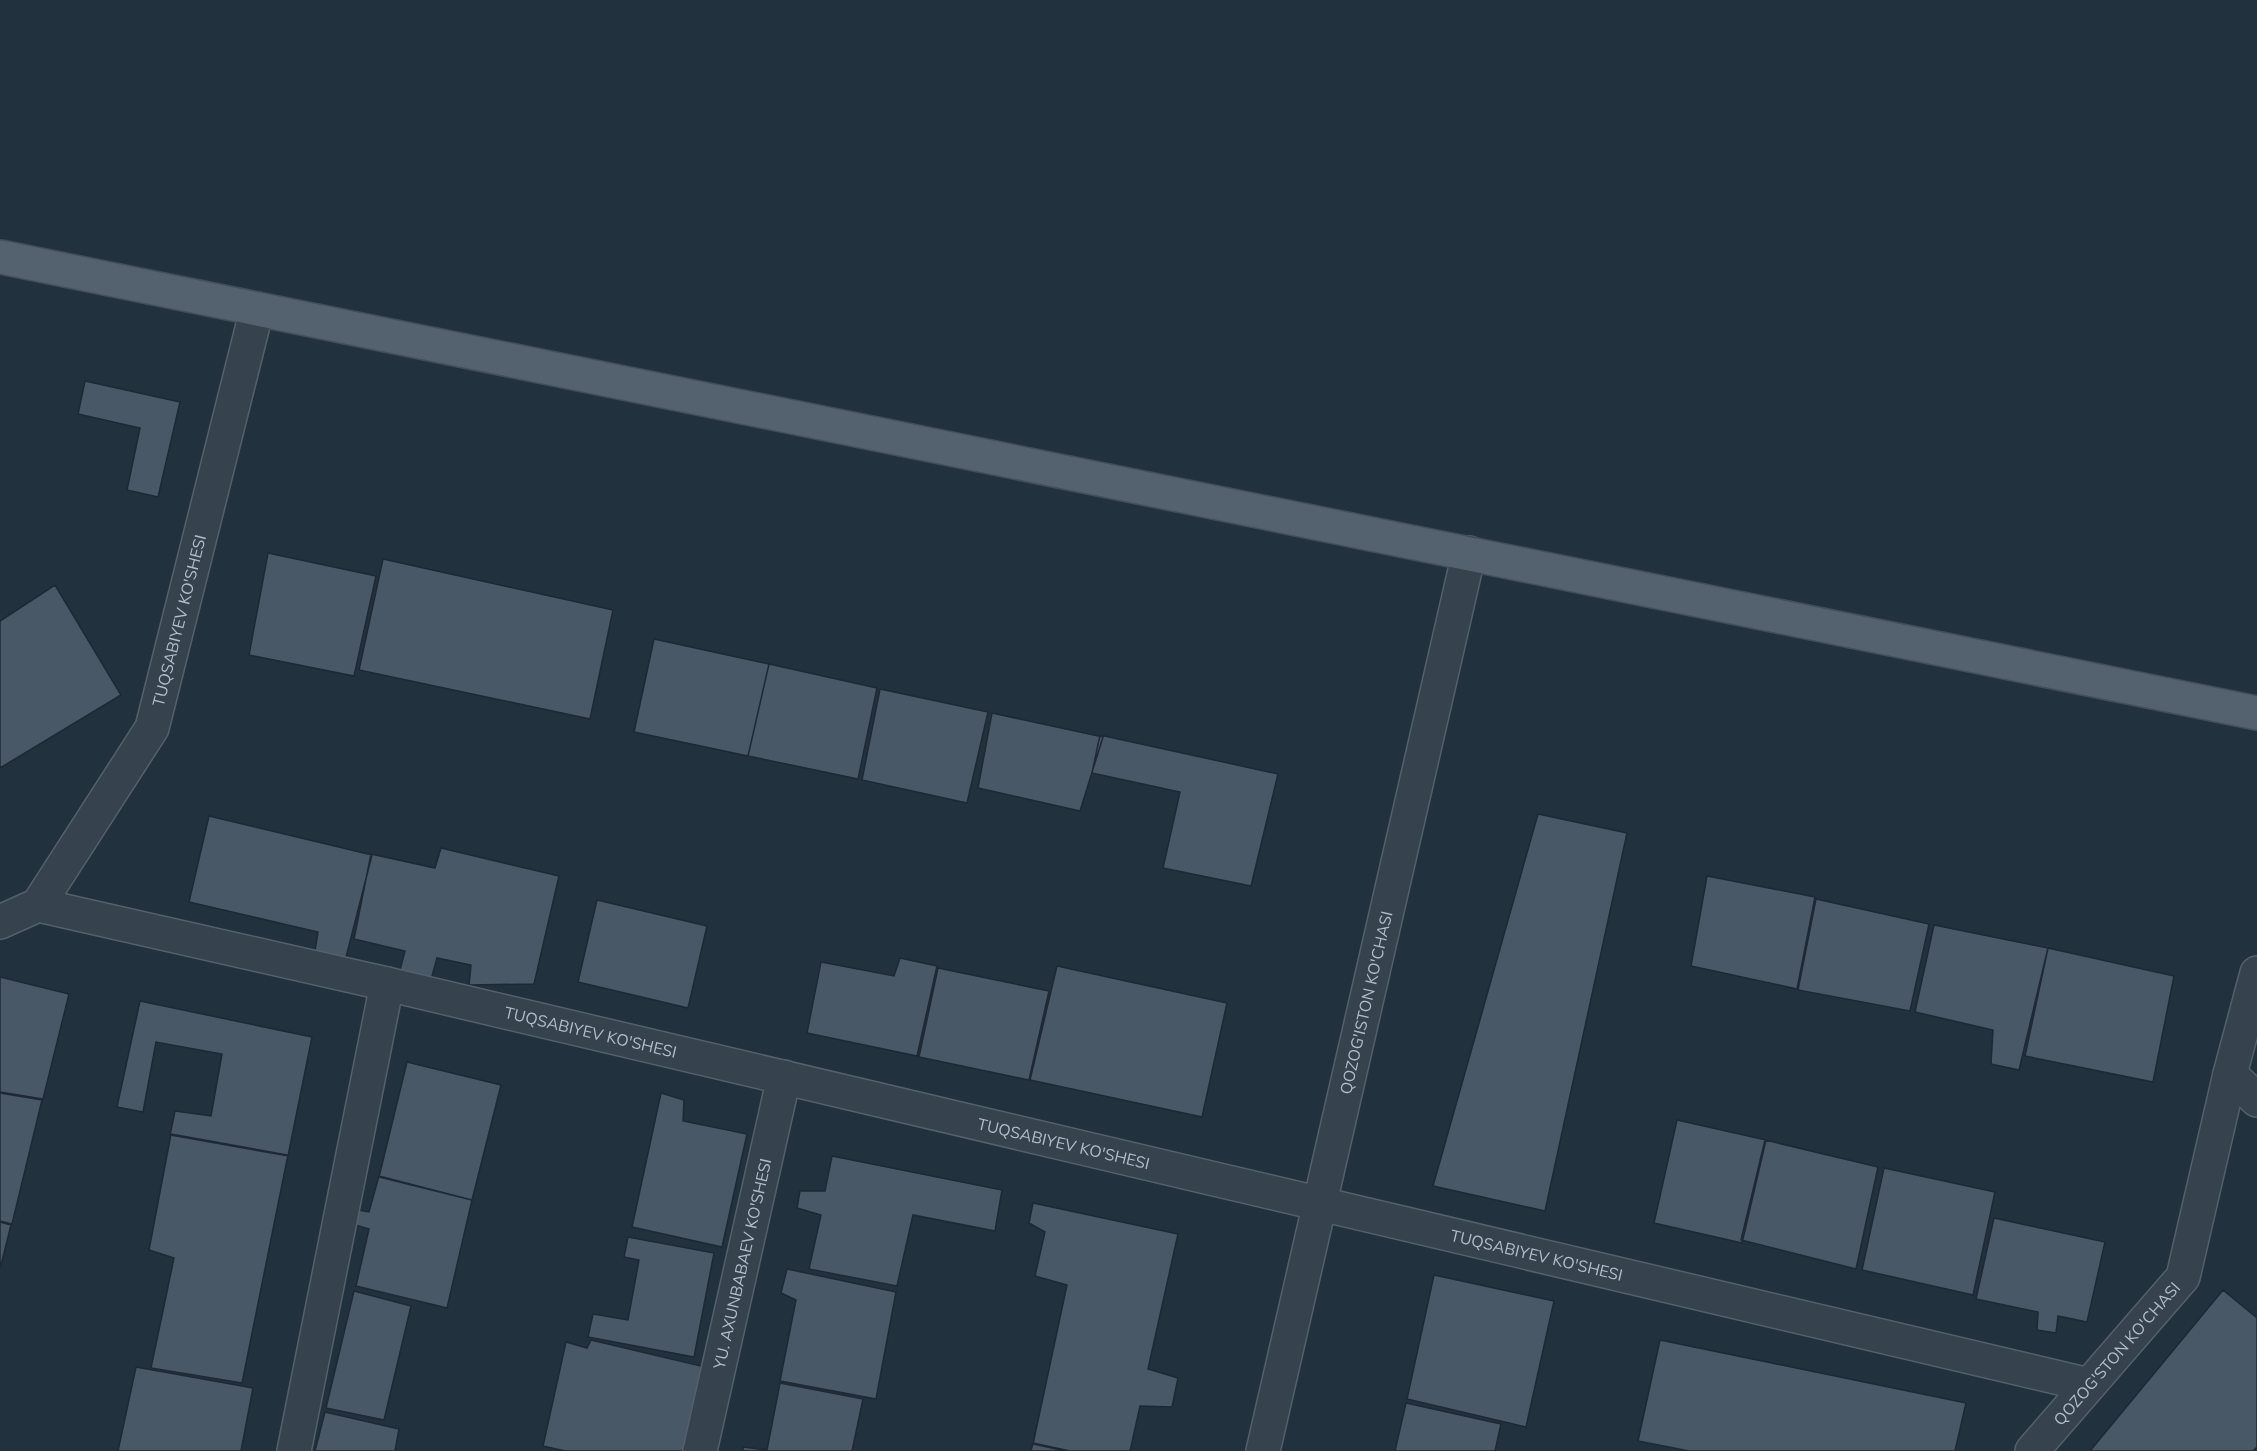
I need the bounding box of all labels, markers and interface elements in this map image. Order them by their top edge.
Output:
street label: TUQSABIYEV KO'SHESI [148,533,210,708]
street label: QOZOG'ISTON KO'CHASI [1335,909,1397,1096]
street label: TUQSABIYEV KO'SHESI [502,1002,679,1062]
street label: TUQSABIYEV KO'SHESI [976,1113,1152,1173]
street label: YU. AXUNBABAEV KO'SHESI [709,1156,775,1372]
street label: TUQSABIYEV KO'SHESI [1449,1225,1625,1285]
street label: QOZOG'STON KO'CHASI [2049,1278,2184,1429]

